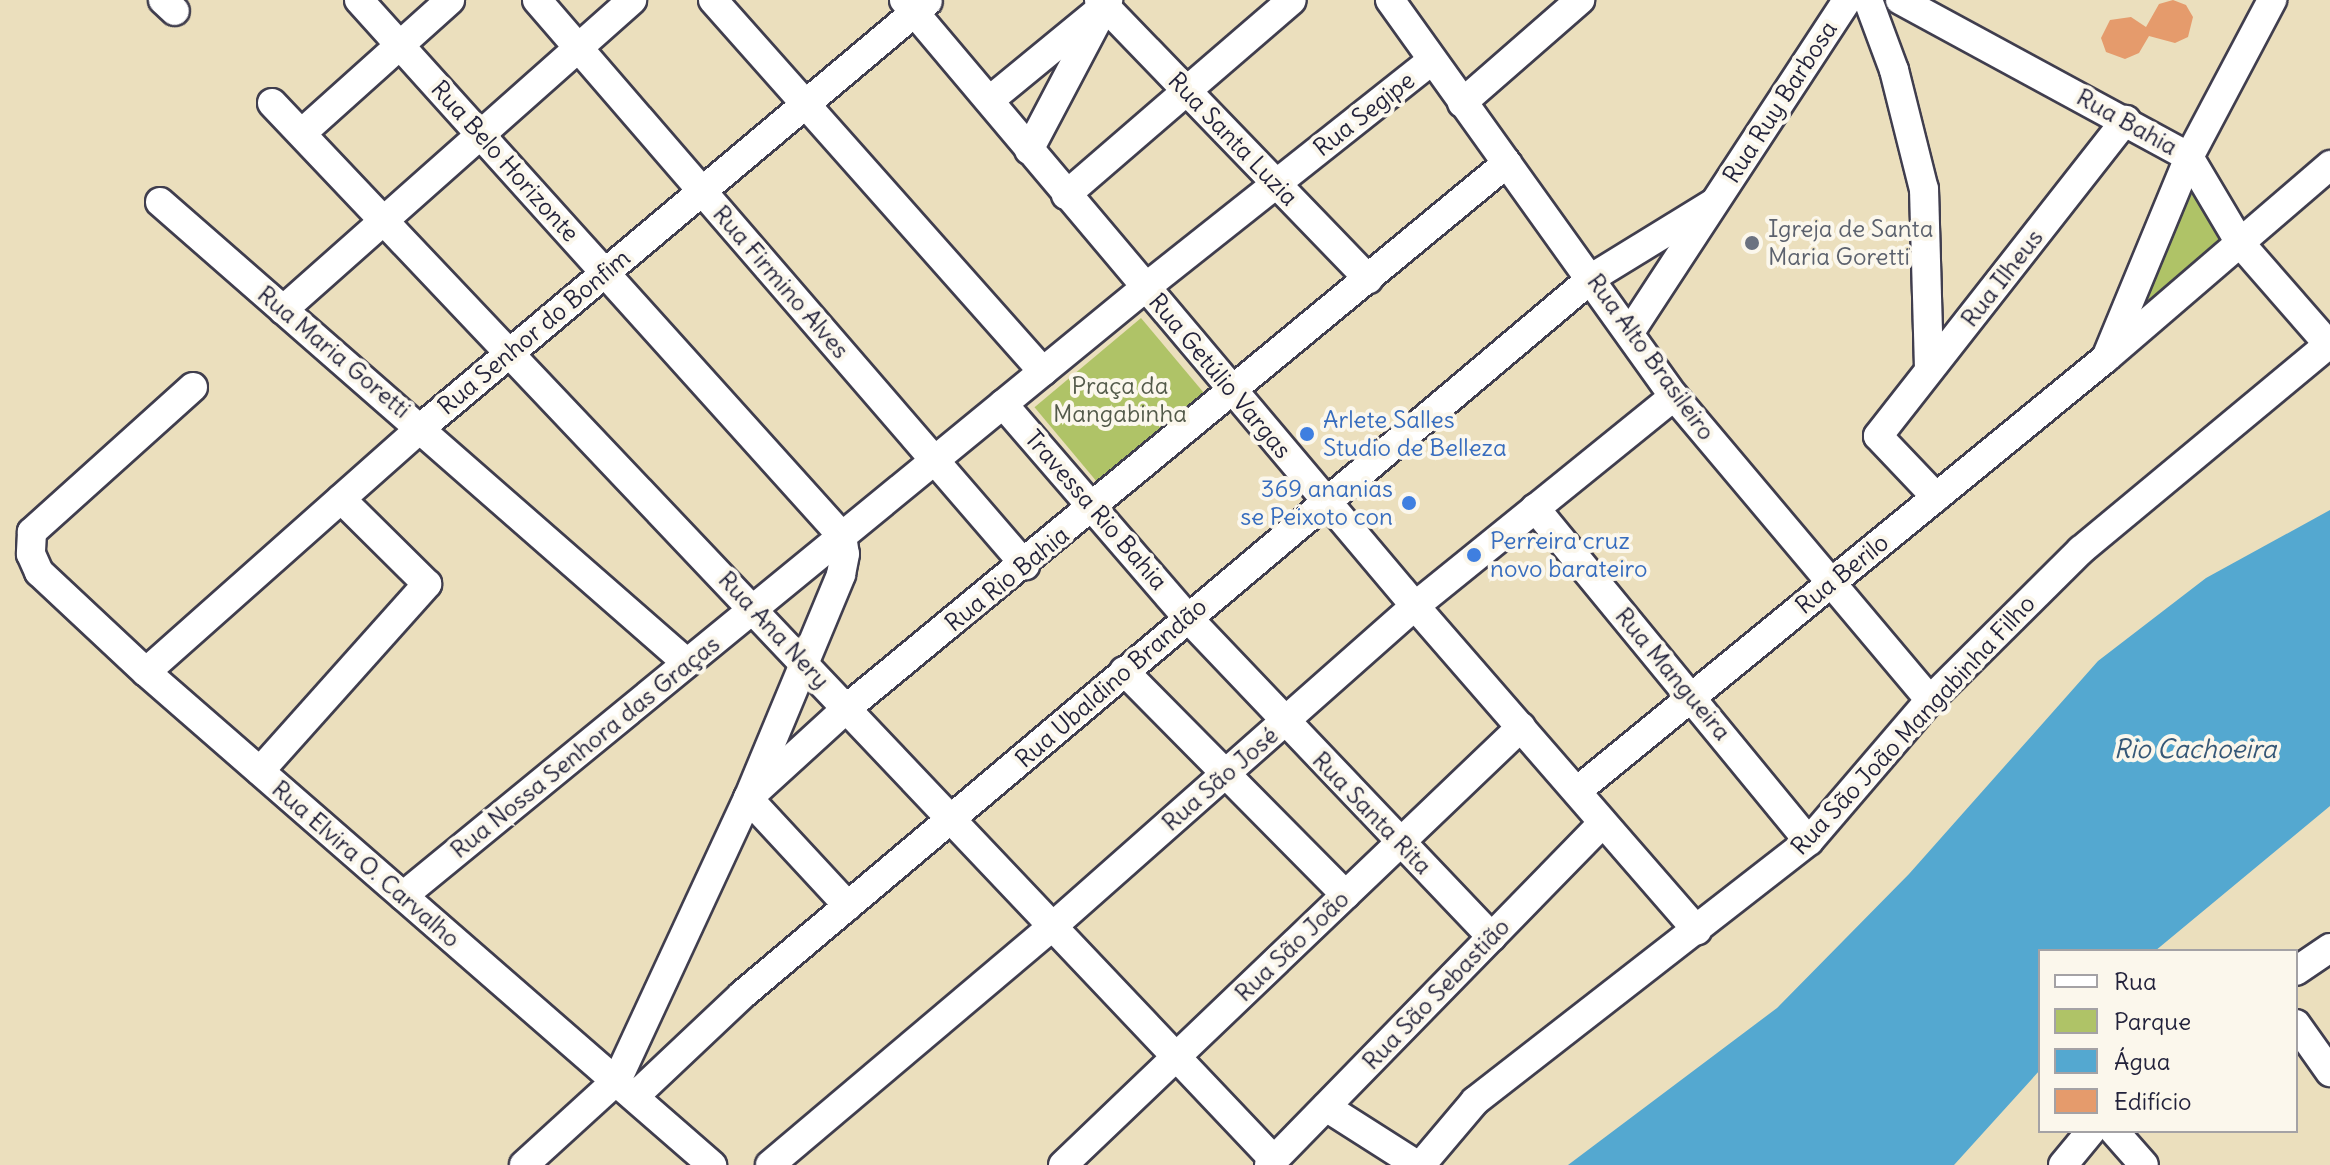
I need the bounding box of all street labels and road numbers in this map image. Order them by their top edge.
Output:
street label: Rua Ruy Barbosa [1717,16,1843,188]
street label: Rua Santa Luzia [1162,66,1304,212]
street label: Rua Segipe [1308,66,1420,162]
street label: Rua Belo Horizonte [425,75,585,247]
street label: Rua Bahia [2072,83,2182,161]
street label: Rua Firmino Alves [707,200,855,364]
street label: Rua Ilheus [1955,223,2049,333]
street label: Rua Senhor do Bonfim [432,243,636,421]
street label: Rua Alto Brasileiro [1581,268,1721,446]
street label: Rua Maria Goretti [252,280,416,424]
street label: Rua Getúlio Vargas [1143,288,1297,464]
street label: Travessa Rio Bahia [1019,424,1173,596]
street label: Rua Rio Bahia [939,520,1075,638]
street label: Rua Berilo [1790,528,1894,620]
street label: Rua Ana Nery [712,565,836,695]
street label: Rua São João Mangabinha Filho [1785,589,2041,861]
street label: Rua Ubaldino Brandão [1010,592,1212,774]
street label: Rua Mangueira [1609,602,1737,746]
street label: Rua Nossa Senhora das Graças [445,630,725,864]
street label: Rua São José [1156,721,1284,837]
street label: Rua Santa Rita [1306,746,1438,880]
street label: Rua Elvira O. Carvalho [266,774,466,954]
street label: Rua São João [1229,884,1355,1008]
street label: Rua São Sebastião [1356,912,1516,1076]

